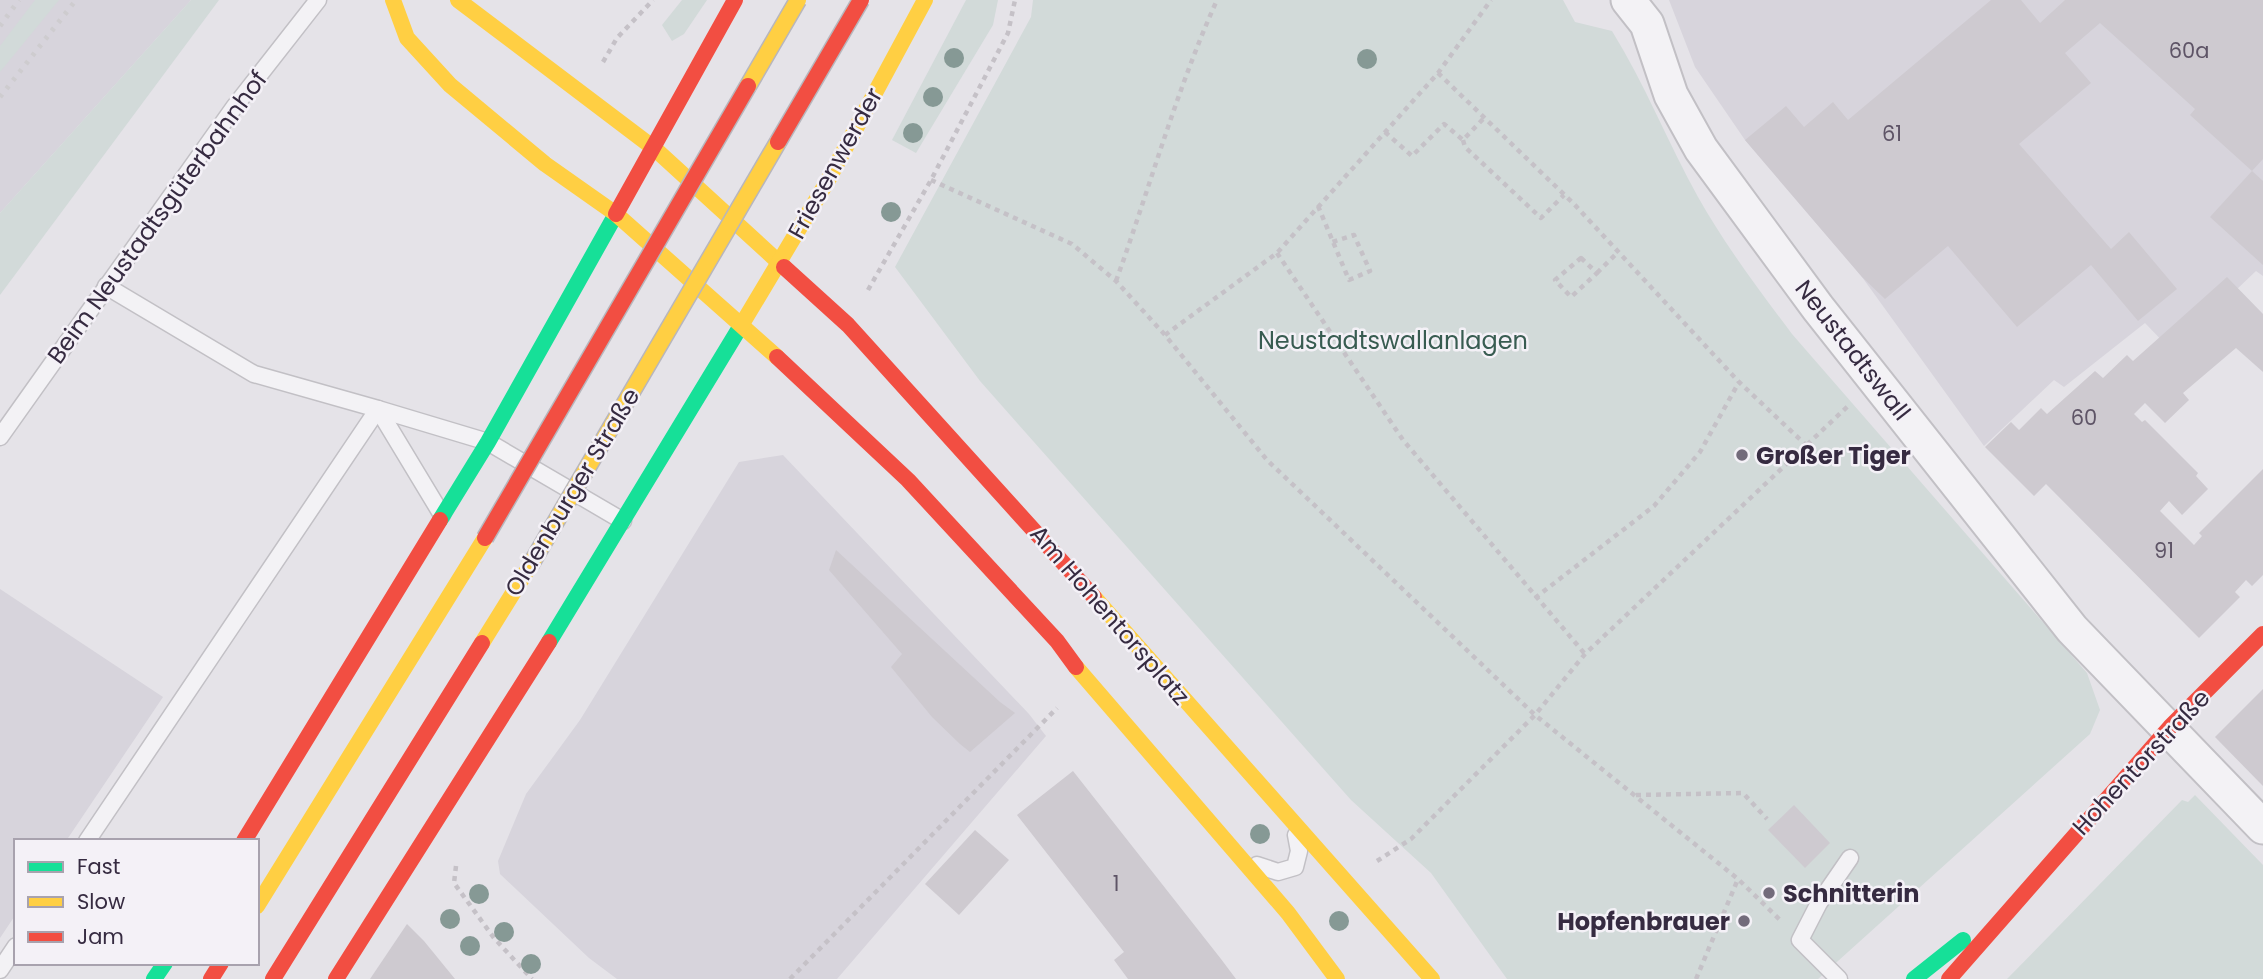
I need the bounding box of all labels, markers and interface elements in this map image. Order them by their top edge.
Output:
house number: 60a [2169,36,2209,65]
street label: Beim Neustadtsgüterbahnhof [39,64,275,370]
street label: Friesenwerder [780,81,890,245]
house number: 61 [1882,119,1902,148]
street label: Neustadtswall [1788,273,1918,427]
park label: Neustadtswallanlagen [1258,324,1528,357]
street label: Oldenburger Straße [497,382,647,602]
house number: 60 [2071,403,2097,432]
place label: Großer Tiger [1756,439,1911,472]
marker: Großer Tiger [1734,447,1750,463]
street label: Am Hohentorsplatz [1023,518,1197,712]
house number: 91 [2154,536,2174,565]
street label: Hohentorstraße [2065,682,2217,842]
legend [14,839,259,965]
text: Fast [77,852,120,881]
house number: 1 [1113,869,1119,898]
place label: Schnitterin [1783,877,1920,910]
marker: Schnitterin [1761,885,1777,901]
text: Slow [77,887,125,916]
place label: Hopfenbrauer [1557,905,1730,938]
marker: Hopfenbrauer [1736,913,1752,929]
text: Jam [77,922,124,951]

